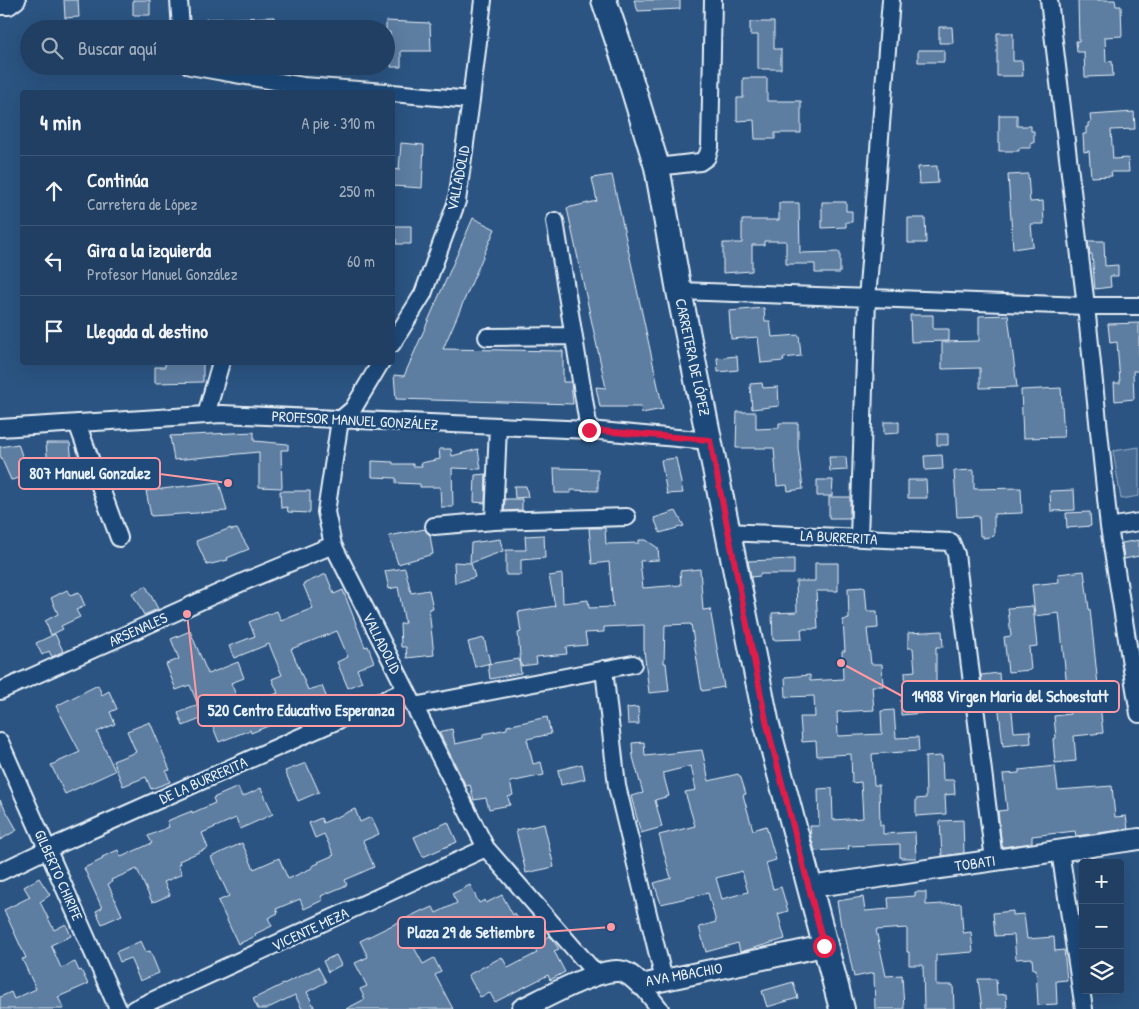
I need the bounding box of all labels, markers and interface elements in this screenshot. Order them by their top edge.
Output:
search box [20,20,395,75]
icon: search [38,34,66,62]
text: Buscar aquí [78,35,157,61]
text: 4 min [40,108,81,137]
text: A pie · 310 m [301,112,375,134]
street label: VALLADOLID [441,143,475,212]
text: Continúa [87,167,148,193]
icon: ahead [40,177,68,205]
text: 250 m [339,180,375,202]
text: Carretera de López [87,193,197,215]
text: Gira a la izquierda [87,237,211,263]
icon: left [40,247,68,275]
text: 60 m [347,250,375,272]
text: Profesor Manuel González [87,263,238,285]
street label: CARRETERA DE LÓPEZ [670,296,716,418]
icon: arrive [40,317,68,345]
text: Llegada al destino [87,318,208,344]
street label: PROFESOR MANUEL GONZÁLEZ [271,405,439,435]
route end [578,419,601,442]
callout: 807 Manuel Gonzalez [19,458,160,489]
text: 807 Manuel Gonzalez [29,462,151,484]
street label: LA BURRERITA [800,524,879,550]
street label: ARSENALES [105,607,171,651]
street label: VALLADOLID [358,609,407,678]
callout: 14988 Virgen Maria del Schoestatt [902,681,1119,712]
text: 14988 Virgen Maria del Schoestatt [912,685,1109,708]
callout: 520 Centro Educativo Esperanza [198,695,404,726]
text: 520 Centro Educativo Esperanza [208,699,395,722]
street label: DE LA BURRERITA [156,751,251,809]
street label: GILBERTO CHIRIFE [30,826,89,924]
street label: TOBATI [953,850,997,876]
map controls [1079,859,1124,994]
button: + [1079,859,1124,904]
street label: VICENTE MEZA [268,902,352,956]
button: − [1079,904,1124,949]
callout: Plaza 29 de Setiembre [398,917,545,948]
text: Plaza 29 de Setiembre [407,921,535,943]
route start [813,935,836,958]
button: layers [1079,949,1124,994]
street label: AVA MBACHIO [644,957,724,991]

